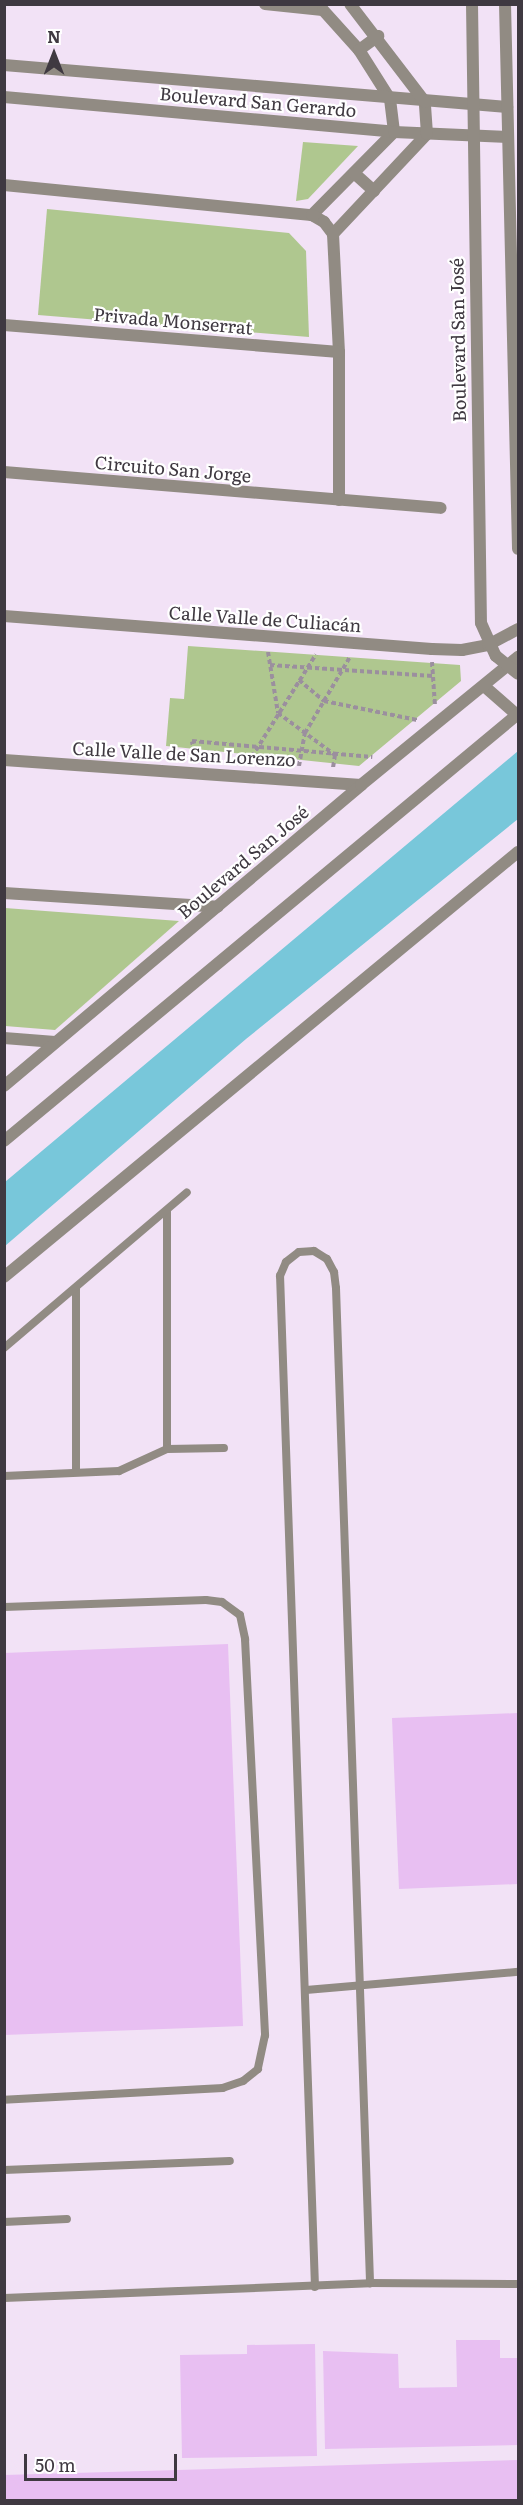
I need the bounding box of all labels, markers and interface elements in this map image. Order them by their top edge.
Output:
north arrow [24,24,84,84]
text: N [47,24,61,48]
street label: Boulevard San Gerardo [159,83,357,121]
street label: Boulevard San José [446,258,470,422]
street label: Privada Monserrat [93,303,253,339]
street label: Circuito San Jorge [94,451,252,487]
street label: Calle Valle de Culiacán [168,601,362,637]
street label: Calle Valle de San Lorenzo [72,737,296,771]
street label: Boulevard San José [173,801,313,923]
scale bar [27,2442,180,2480]
text: 50 m [35,2451,76,2478]

